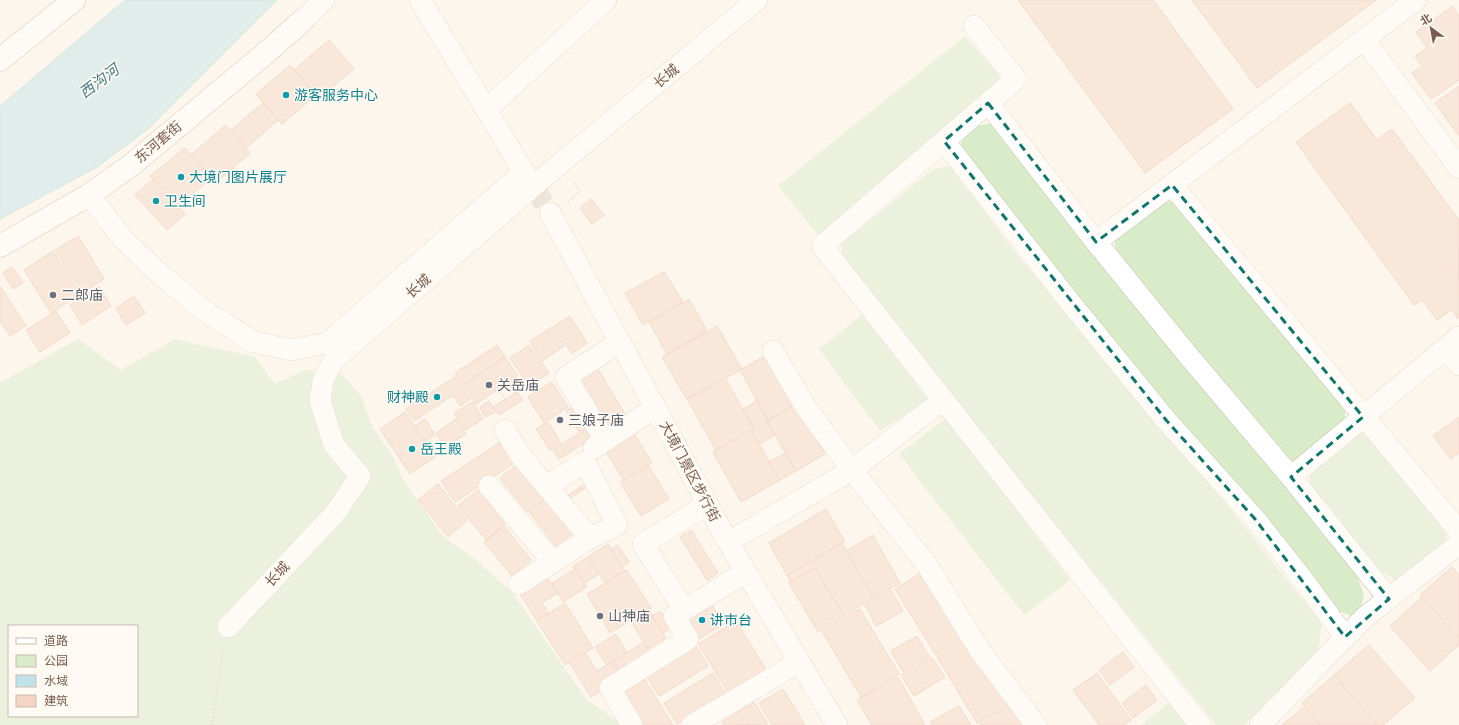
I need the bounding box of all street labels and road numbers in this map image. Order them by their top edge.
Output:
street label: 长城 [649,60,683,92]
street label: 东河套街 [131,117,185,167]
street label: 长城 [402,270,434,302]
street label: 大境门景区步行街 [656,417,724,525]
street label: 长城 [261,558,293,590]

